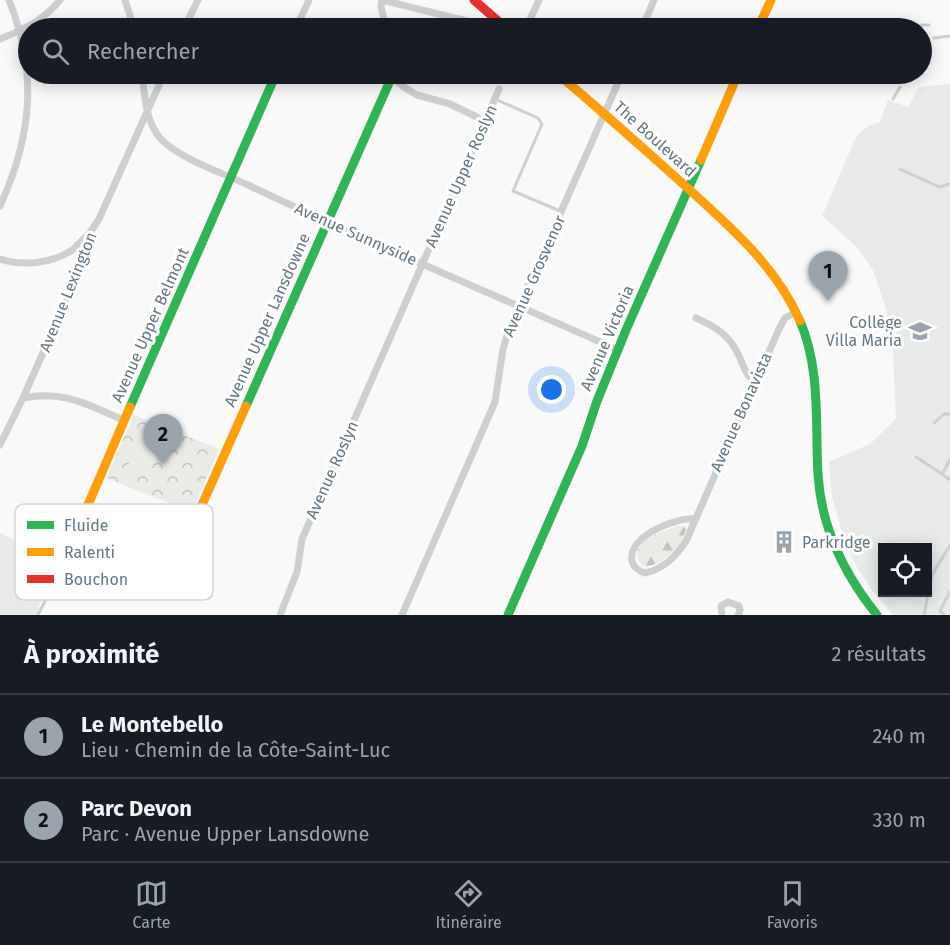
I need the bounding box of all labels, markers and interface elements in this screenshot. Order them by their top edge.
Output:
search box [18,18,932,84]
icon: search [39,35,72,68]
text: Rechercher [87,38,199,65]
street label: The Boulevard [610,97,700,181]
street label: Avenue Upper Roslyn [421,102,501,250]
street label: Avenue Sunnyside [292,198,420,270]
street label: Avenue Grosvenor [499,212,570,340]
street label: Avenue Lexington [35,229,101,355]
street label: Avenue Upper Lansdowne [220,230,314,410]
street label: Avenue Upper Belmont [107,244,193,405]
pin: 1 [808,252,848,301]
street label: Avenue Victoria [576,282,638,394]
place label: Collège Villa Maria [826,313,902,350]
school or university icon: Collège Villa Maria [907,318,933,344]
street label: Avenue Bonavista [706,349,776,475]
your location [537,375,566,404]
pin: 2 [144,414,182,464]
street label: Avenue Roslyn [302,418,362,522]
legend [15,504,213,600]
text: Fluide [64,516,109,535]
building icon: Parkridge [771,529,797,555]
place label: Parkridge [802,533,871,552]
text: Ralenti [64,543,115,562]
map controls [878,543,932,597]
button: locate [878,543,932,597]
text: Bouchon [64,570,128,589]
text: À proximité [24,639,159,670]
text: 2 résultats [831,642,926,666]
text: Le Montebello [81,711,223,738]
text: 1 [39,724,48,748]
text: 240 m [872,724,926,748]
text: Lieu · Chemin de la Côte-Saint-Luc [81,738,390,762]
text: Parc Devon [81,795,192,822]
text: 2 [38,808,49,832]
text: 330 m [872,808,926,832]
text: Parc · Avenue Upper Lansdowne [81,822,369,846]
tab: Carte [133,877,170,932]
tab: Itinéraire [435,877,502,932]
tab: Favoris [767,877,817,932]

